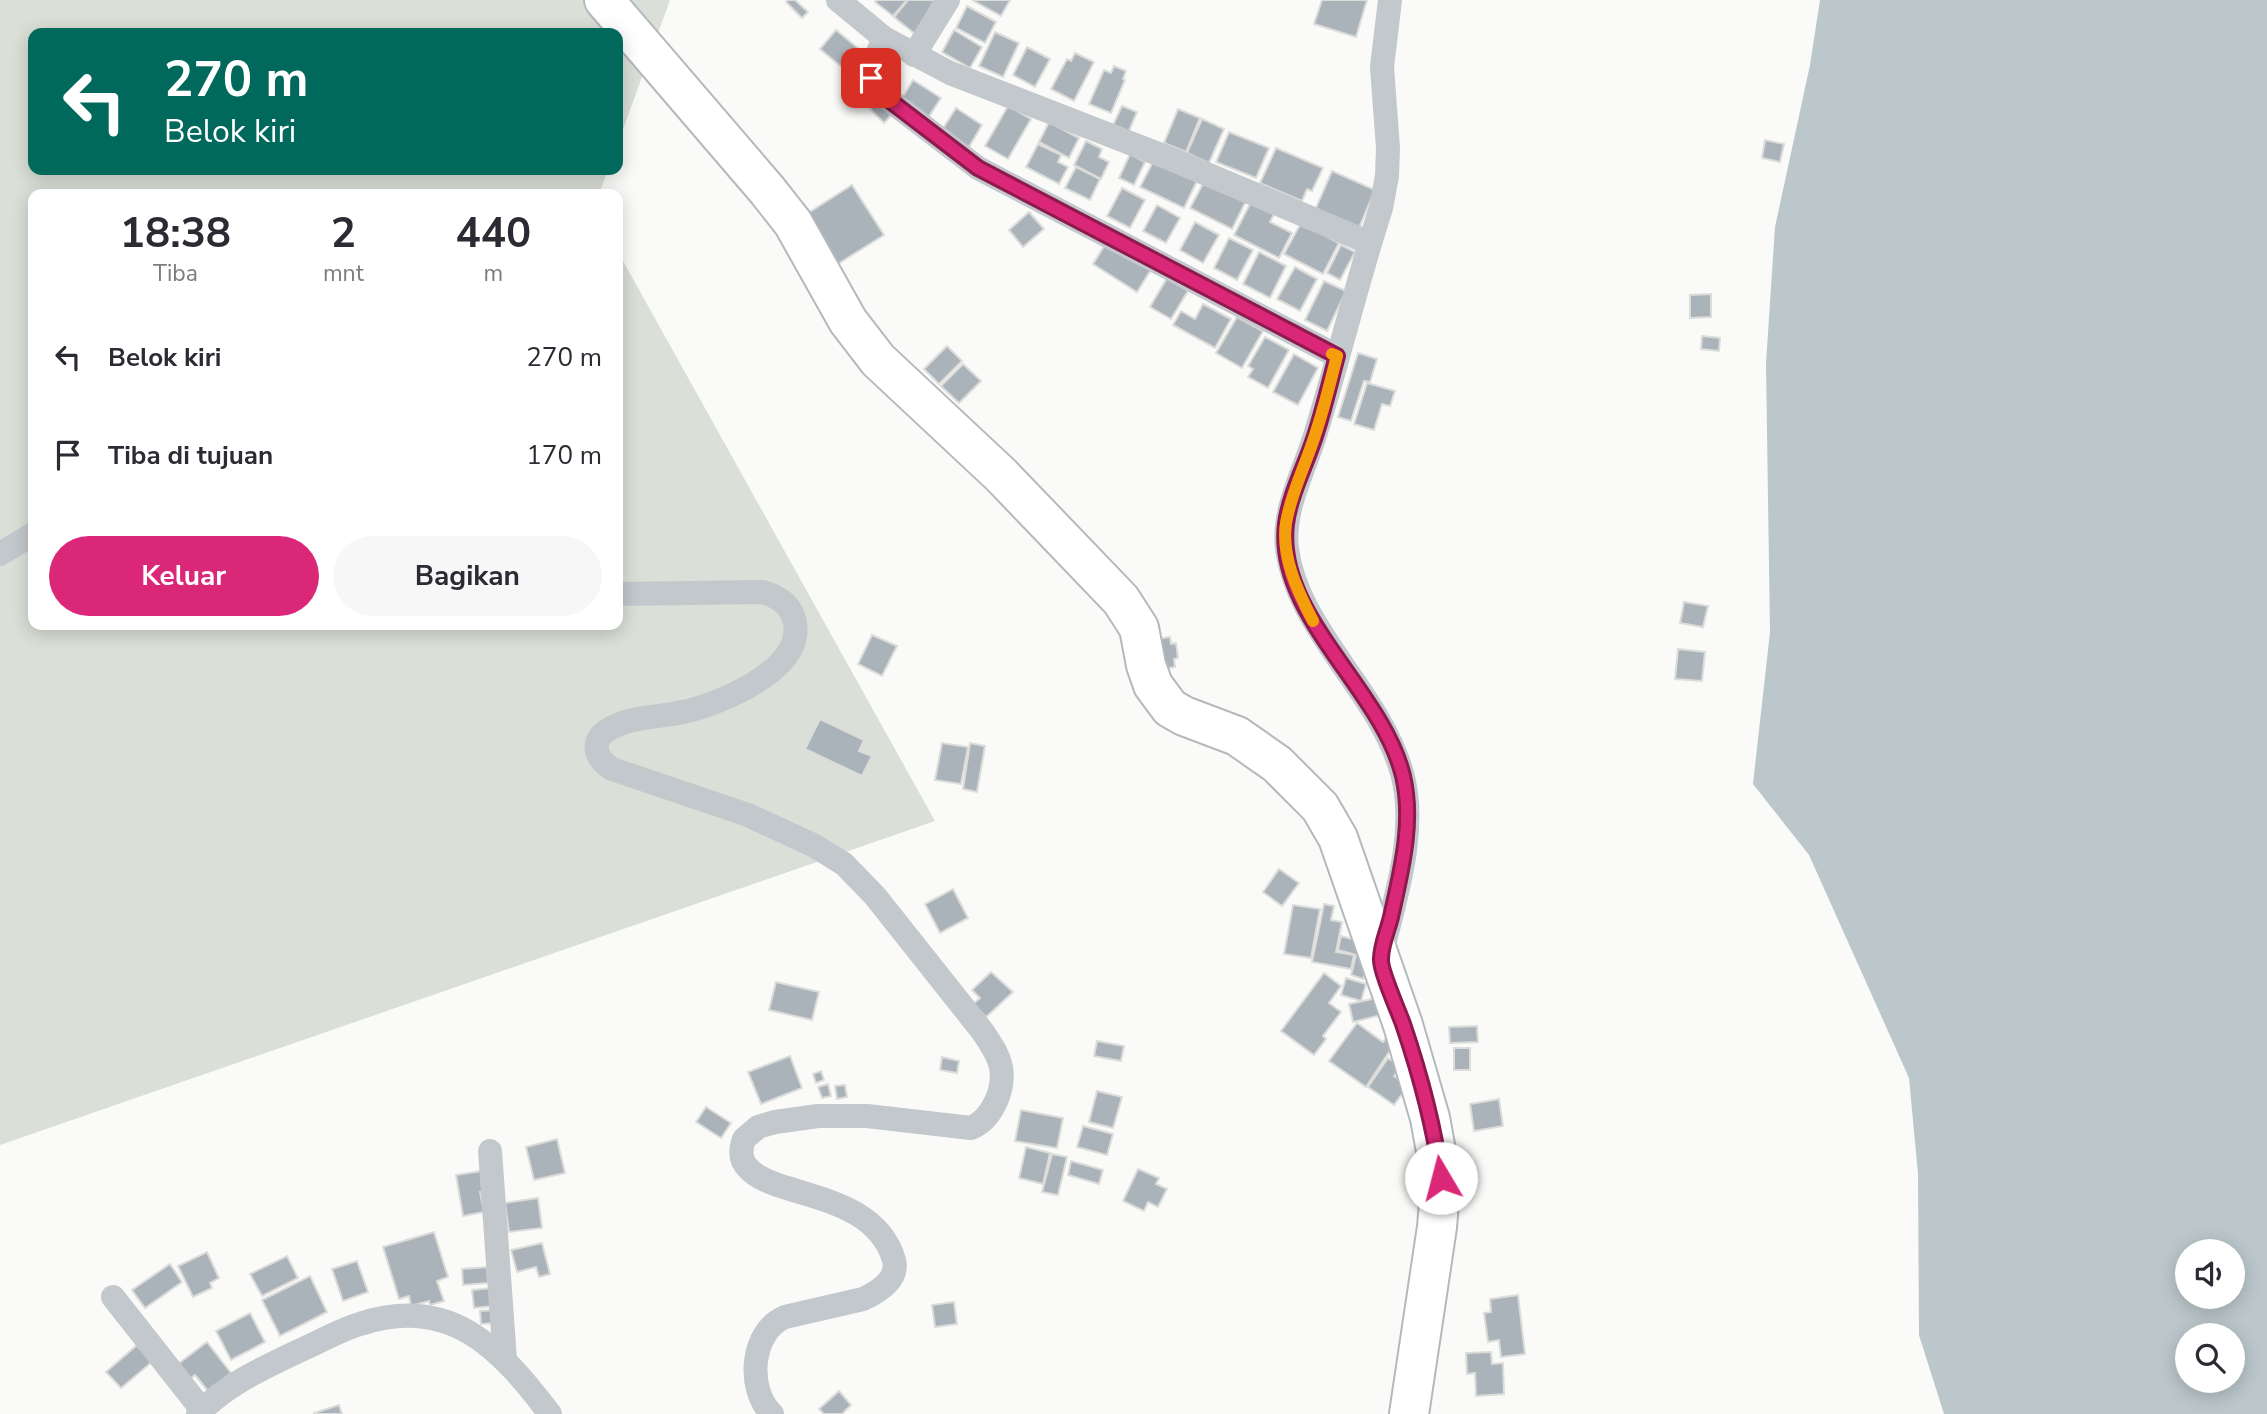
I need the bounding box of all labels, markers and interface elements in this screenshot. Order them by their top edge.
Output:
text: 270 m [164,46,308,113]
pin [841,48,901,108]
icon: left [49,56,140,147]
icon: arrive [852,59,890,97]
text: Belok kiri [164,110,296,153]
text: 18:38 [120,205,231,262]
text: 2 [331,205,356,262]
text: 440 [456,205,531,262]
text: Tiba [153,258,198,289]
text: mnt [323,258,364,289]
text: m [483,258,503,289]
icon: left [49,338,87,376]
text: Belok kiri [108,340,221,375]
text: 270 m [526,340,602,375]
icon: arrive [49,436,87,474]
text: Tiba di tujuan [108,438,273,473]
text: 170 m [526,438,602,473]
button: Keluar [49,536,319,616]
button: Bagikan [333,536,602,616]
position arrow [1404,1141,1478,1215]
map controls [2175,1239,2245,1393]
button: sound [2175,1239,2245,1309]
button: search [2175,1323,2245,1393]

